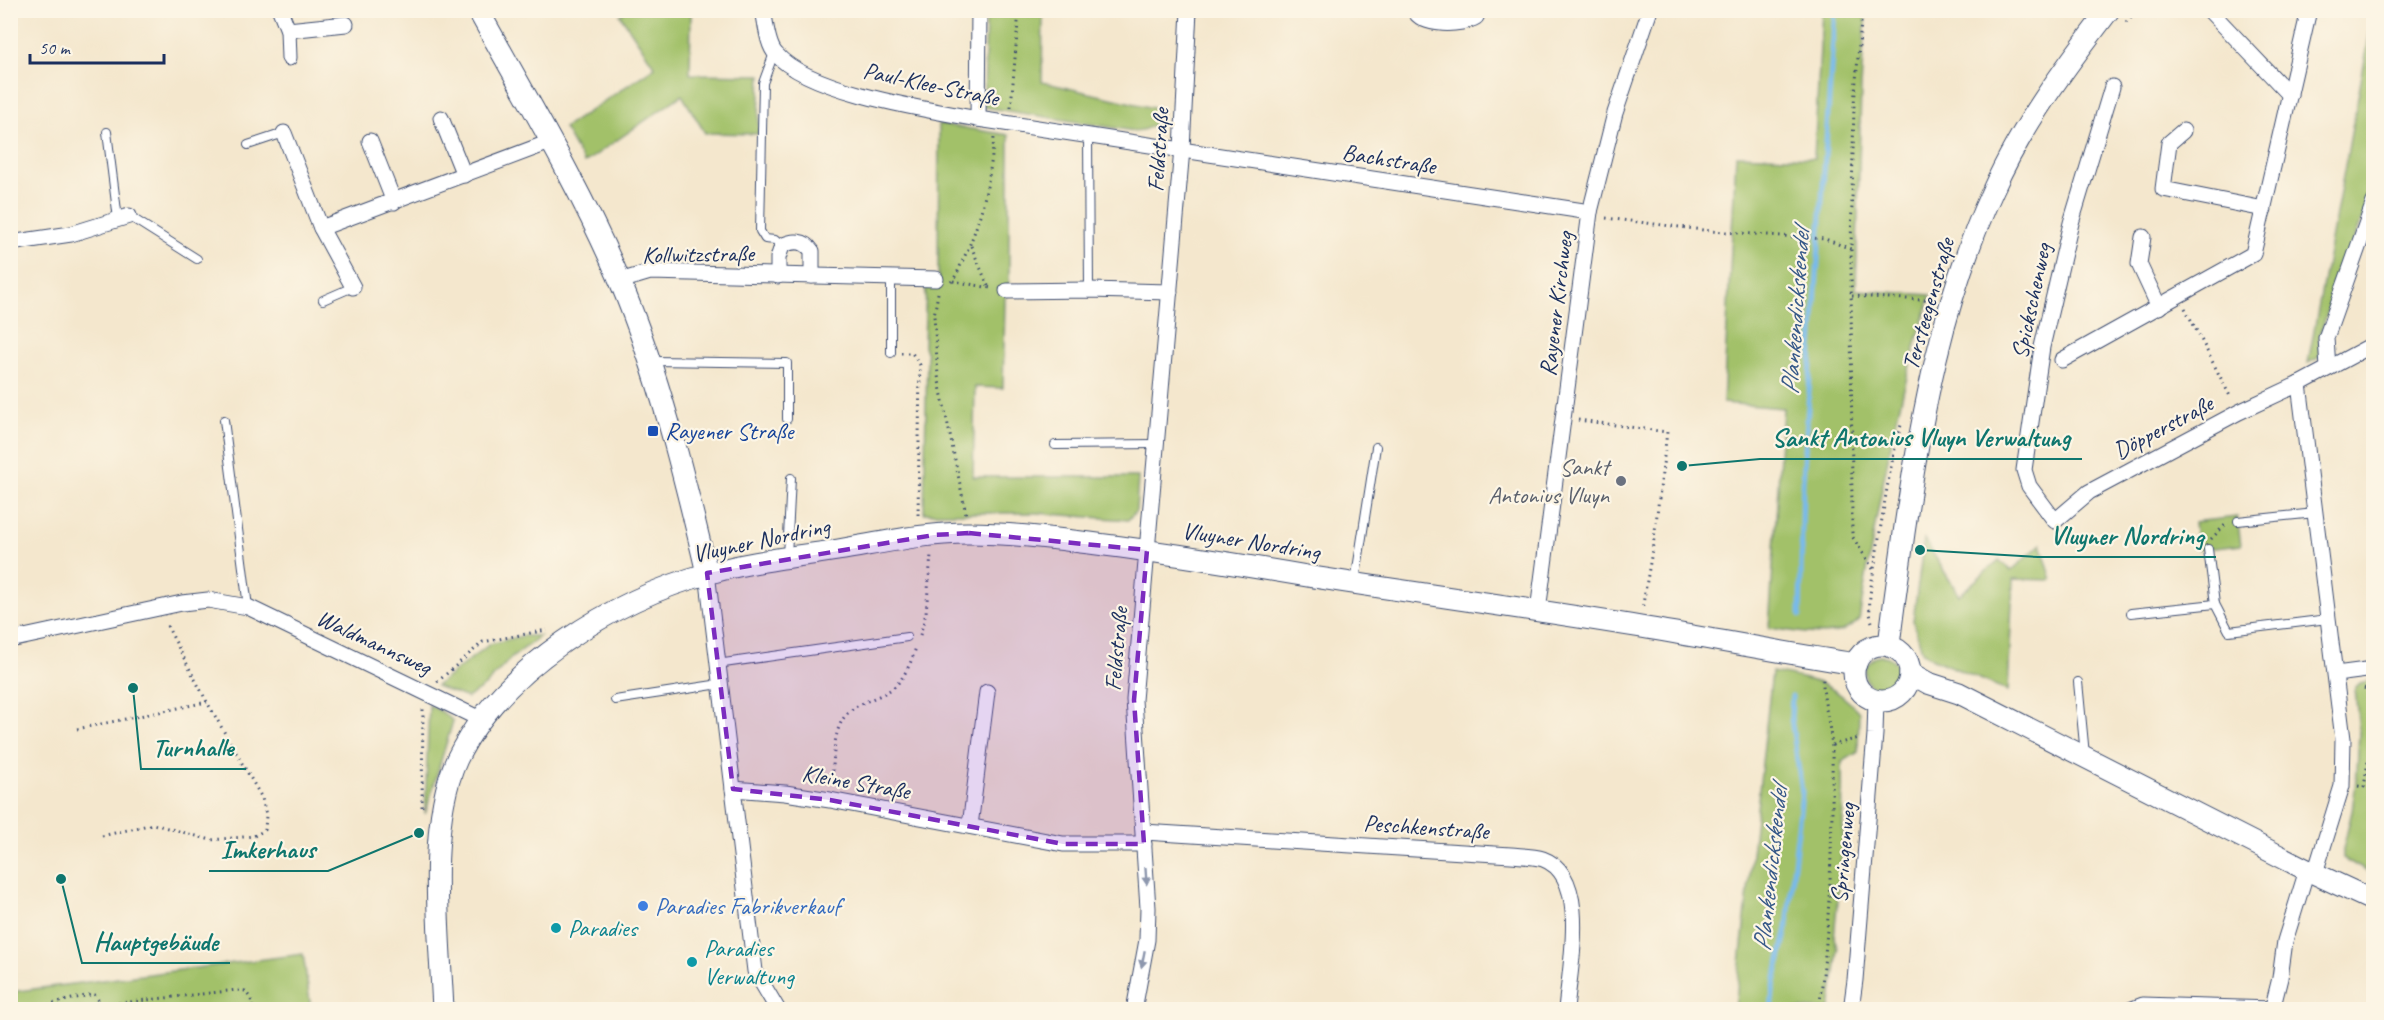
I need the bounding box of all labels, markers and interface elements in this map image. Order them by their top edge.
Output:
scale bar [30,27,164,65]
text: 50 m [39,37,72,59]
street label: Paul-Klee-Straße [861,55,1004,113]
street label: Feldstraße [1140,105,1176,193]
street label: Bachstraße [1340,137,1440,182]
water label: Plankendickskendel [1773,220,1818,396]
street label: Rayener Kirchweg [1532,228,1580,378]
street label: Tersteegenstraße [1895,232,1962,373]
street label: Kollwitzstraße [642,238,756,270]
street label: Spickschenweg [2004,239,2058,361]
street label: Döpperstraße [2108,387,2220,466]
callout: Sankt Antonius Vluyn Verwaltung [1760,415,2082,459]
place label: Rayener Straße [665,416,795,446]
text: Sankt Antonius Vluyn Verwaltung [1772,421,2073,454]
marker: Rayener Straße [646,424,660,438]
place label: Sankt Antonius Vluyn [1488,452,1612,510]
marker: Sankt Antonius Vluyn [1614,474,1628,488]
street label: Vluyner Nordring [690,511,834,569]
callout: Vluyner Nordring [2038,513,2216,557]
street label: Vluyner Nordring [1180,515,1324,567]
text: Vluyner Nordring [2050,519,2206,552]
street label: Waldmannsweg [312,602,438,683]
street label: Feldstraße [1097,604,1135,692]
callout: Turnhalle [141,725,246,769]
text: Turnhalle [152,731,236,764]
street label: Kleine Straße [800,758,914,807]
water label: Plankendickskendel [1745,777,1796,953]
street label: Springenweg [1824,800,1862,904]
street label: Peschkenstraße [1362,808,1492,846]
callout: Imkerhaus [209,827,328,871]
text: Imkerhaus [221,833,318,866]
one-way arrow [1142,866,1151,885]
place label: Paradies Fabrikverkauf [655,891,845,921]
marker: Paradies Fabrikverkauf [636,899,650,913]
place label: Paradies [568,913,639,943]
callout: Hauptgebäude [82,919,230,963]
marker: Paradies [549,921,563,935]
text: Hauptgebäude [94,925,221,958]
place label: Paradies Verwaltung [704,933,795,991]
one-way arrow [1138,949,1147,968]
marker: Paradies Verwaltung [685,955,699,969]

